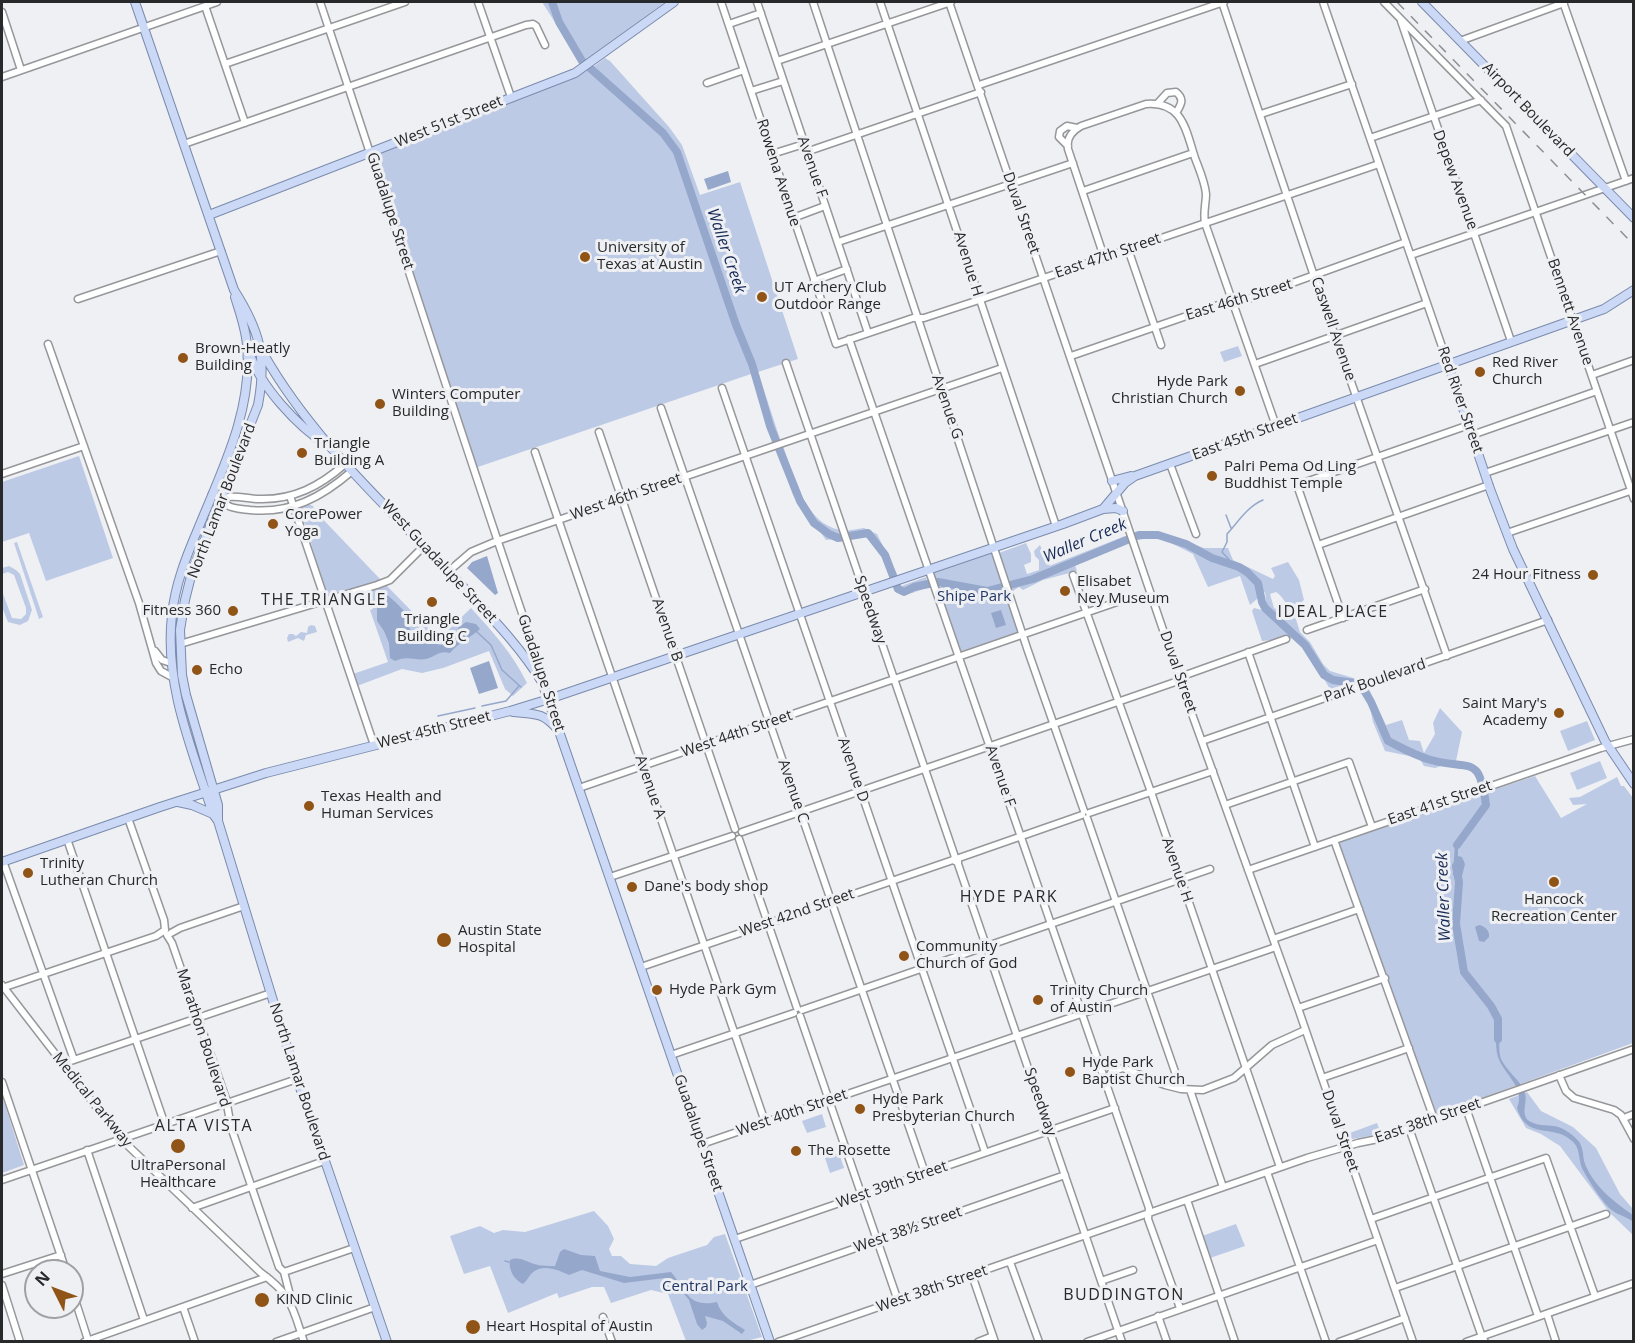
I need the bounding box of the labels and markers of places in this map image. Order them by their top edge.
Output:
place label: University of Texas at Austin [597,239,703,274]
marker: University of Texas at Austin [578,250,592,264]
place label: UT Archery Club Outdoor Range [774,279,887,314]
marker: UT Archery Club Outdoor Range [755,290,769,304]
place label: Brown-Heatly Building [195,340,290,375]
marker: Brown-Heatly Building [176,351,190,365]
place label: Red River Church [1492,354,1558,389]
marker: Red River Church [1473,365,1487,379]
place label: Hyde Park Christian Church [1111,373,1228,408]
marker: Hyde Park Christian Church [1233,384,1247,398]
place label: Winters Computer Building [392,386,520,421]
marker: Winters Computer Building [373,397,387,411]
place label: Triangle Building A [314,435,384,470]
marker: Triangle Building A [295,446,309,460]
place label: Palri Pema Od Ling Buddhist Temple [1224,458,1356,493]
marker: Palri Pema Od Ling Buddhist Temple [1205,469,1219,483]
place label: CorePower Yoga [285,506,362,541]
marker: CorePower Yoga [266,517,280,531]
place label: 24 Hour Fitness [1472,566,1581,584]
marker: 24 Hour Fitness [1586,568,1600,582]
place label: Elisabet Ney Museum [1077,573,1169,608]
marker: Elisabet Ney Museum [1058,584,1072,598]
marker: Triangle Building C [425,595,439,609]
place label: Fitness 360 [143,602,221,620]
marker: Fitness 360 [226,604,240,618]
place label: Triangle Building C [397,611,467,646]
place label: Echo [209,661,243,679]
marker: Echo [190,663,204,677]
place label: Saint Mary's Academy [1462,695,1547,730]
marker: Saint Mary's Academy [1552,706,1566,720]
place label: Texas Health and Human Services [321,788,442,823]
marker: Texas Health and Human Services [302,799,316,813]
place label: Trinity Lutheran Church [40,855,158,890]
marker: Trinity Lutheran Church [21,866,35,880]
marker: Hancock Recreation Center [1547,875,1561,889]
place label: Dane's body shop [644,878,769,896]
marker: Dane's body shop [625,880,639,894]
place label: Hancock Recreation Center [1491,891,1617,926]
place label: Austin State Hospital [458,922,542,957]
marker: Austin State Hospital [435,931,453,949]
place label: Community Church of God [916,938,1017,973]
marker: Community Church of God [897,949,911,963]
place label: Hyde Park Gym [669,981,777,999]
place label: Trinity Church of Austin [1050,982,1148,1017]
marker: Hyde Park Gym [650,983,664,997]
marker: Trinity Church of Austin [1031,993,1045,1007]
place label: Hyde Park Baptist Church [1082,1054,1185,1089]
marker: Hyde Park Baptist Church [1063,1065,1077,1079]
place label: Hyde Park Presbyterian Church [872,1091,1015,1126]
marker: Hyde Park Presbyterian Church [853,1102,867,1116]
marker: UltraPersonal Healthcare [169,1137,187,1155]
place label: The Rosette [808,1142,891,1160]
marker: The Rosette [789,1144,803,1158]
place label: UltraPersonal Healthcare [130,1157,226,1192]
marker: KIND Clinic [253,1291,271,1309]
place label: KIND Clinic [276,1291,353,1309]
marker: Heart Hospital of Austin [464,1318,482,1336]
place label: Heart Hospital of Austin [486,1318,653,1336]

